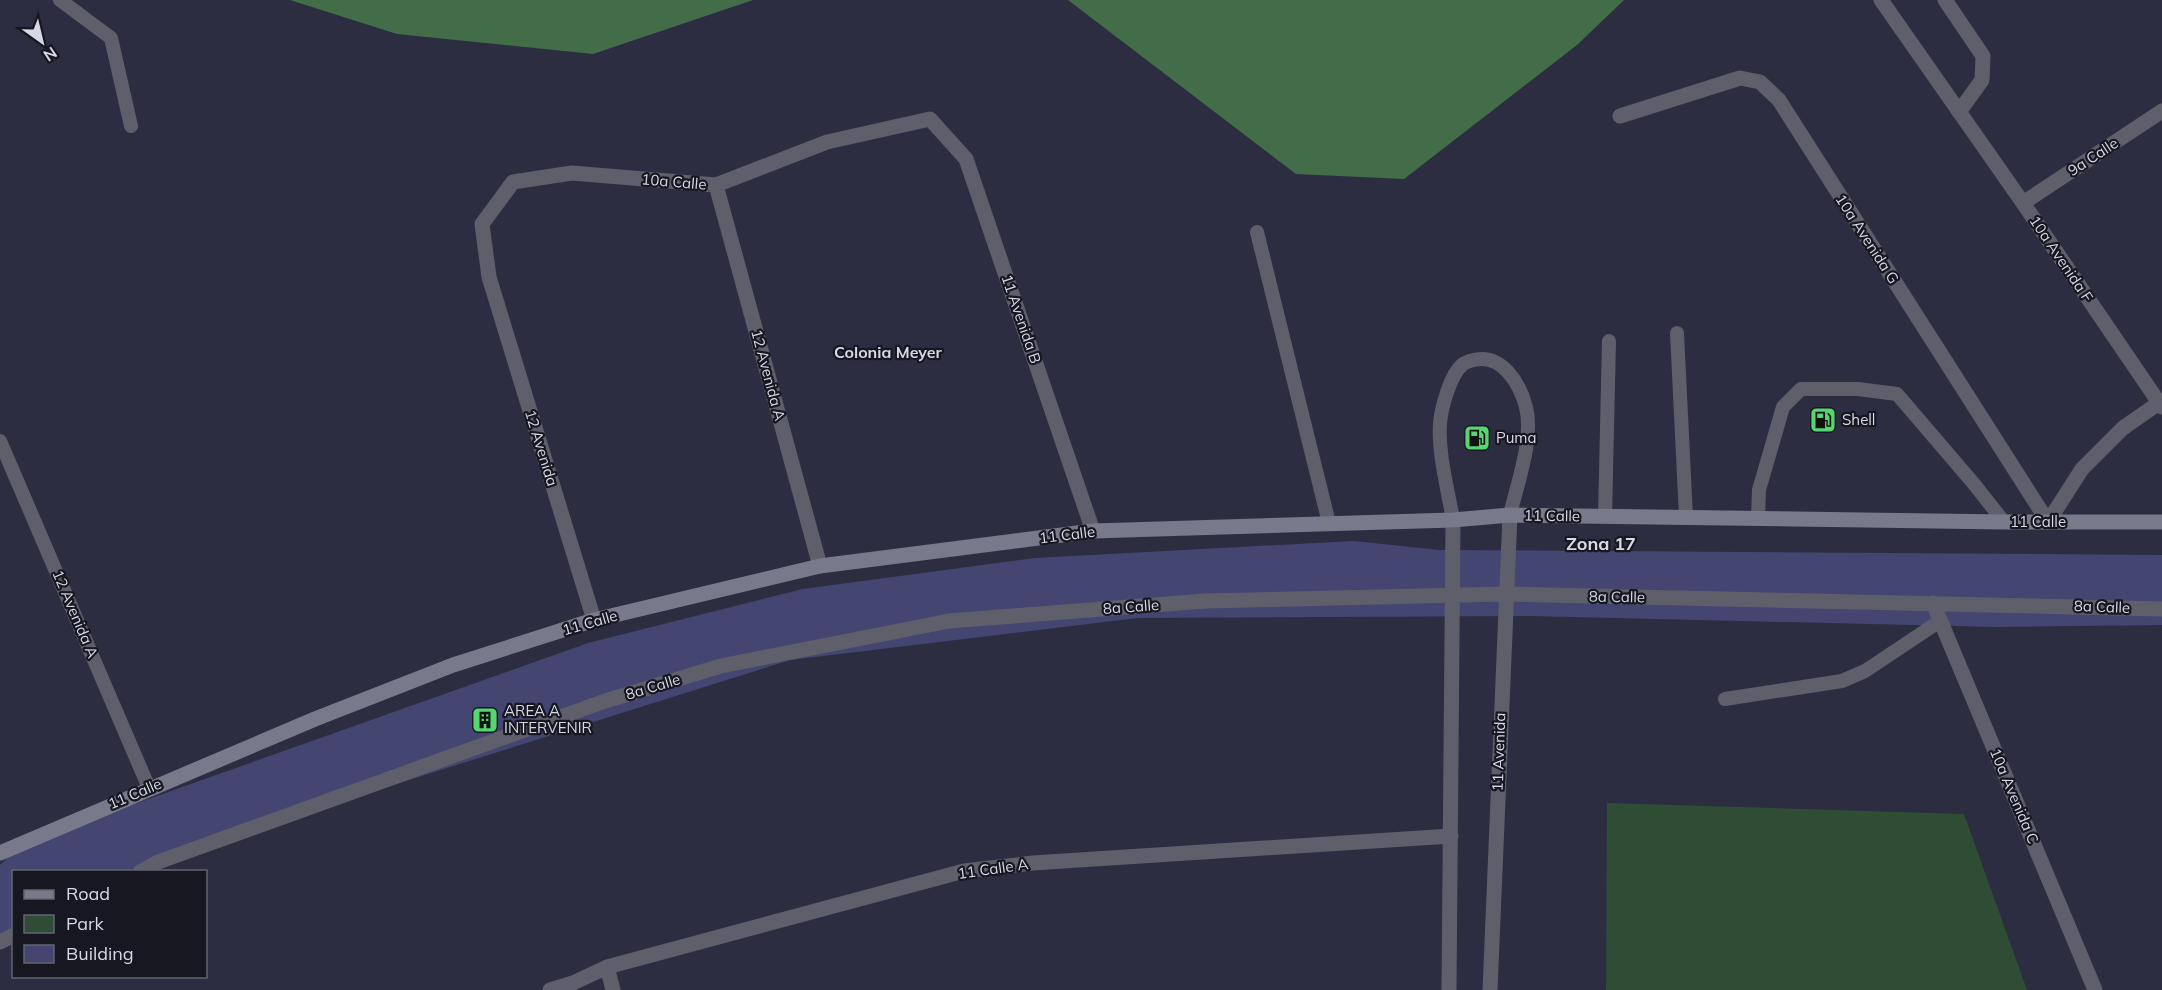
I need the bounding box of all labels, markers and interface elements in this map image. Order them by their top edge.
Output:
north arrow [12,12,72,72]
text: N [40,43,61,66]
street label: 9a Calle [2064,133,2121,180]
street label: 10a Calle [641,169,707,194]
street label: 10a Avenida G [1831,190,1903,287]
street label: 10a Avenida F [2026,212,2097,306]
street label: 11 Avenida B [997,272,1046,366]
street label: 12 Avenida A [747,327,790,423]
district label: Colonia Meyer [834,342,943,362]
fuel station icon: Shell [1808,405,1838,435]
street label: 12 Avenida [521,407,562,488]
place label: Shell [1842,410,1875,429]
fuel station icon: Puma [1462,423,1492,453]
place label: Puma [1496,428,1537,447]
street label: 11 Calle [1524,506,1580,525]
street label: 11 Calle [2010,512,2066,531]
street label: 11 Calle [1038,522,1096,547]
district label: Zona 17 [1566,532,1636,555]
street label: 12 Avenida A [48,567,103,661]
street label: 8a Calle [1589,587,1645,606]
street label: 8a Calle [1102,595,1160,618]
street label: 8a Calle [2074,596,2130,617]
street label: 11 Calle [560,606,620,639]
street label: 8a Calle [623,669,683,704]
place label: AREA A INTERVENIR [504,701,592,737]
building icon: AREA A INTERVENIR [470,705,500,735]
street label: 11 Avenida [1488,712,1509,792]
street label: 10a Avenida C [1986,745,2043,847]
street label: 11 Calle [105,774,164,813]
street label: 11 Calle A [956,854,1029,883]
legend [12,870,207,978]
text: Road [66,882,110,905]
text: Park [66,912,105,935]
text: Building [66,942,134,965]

